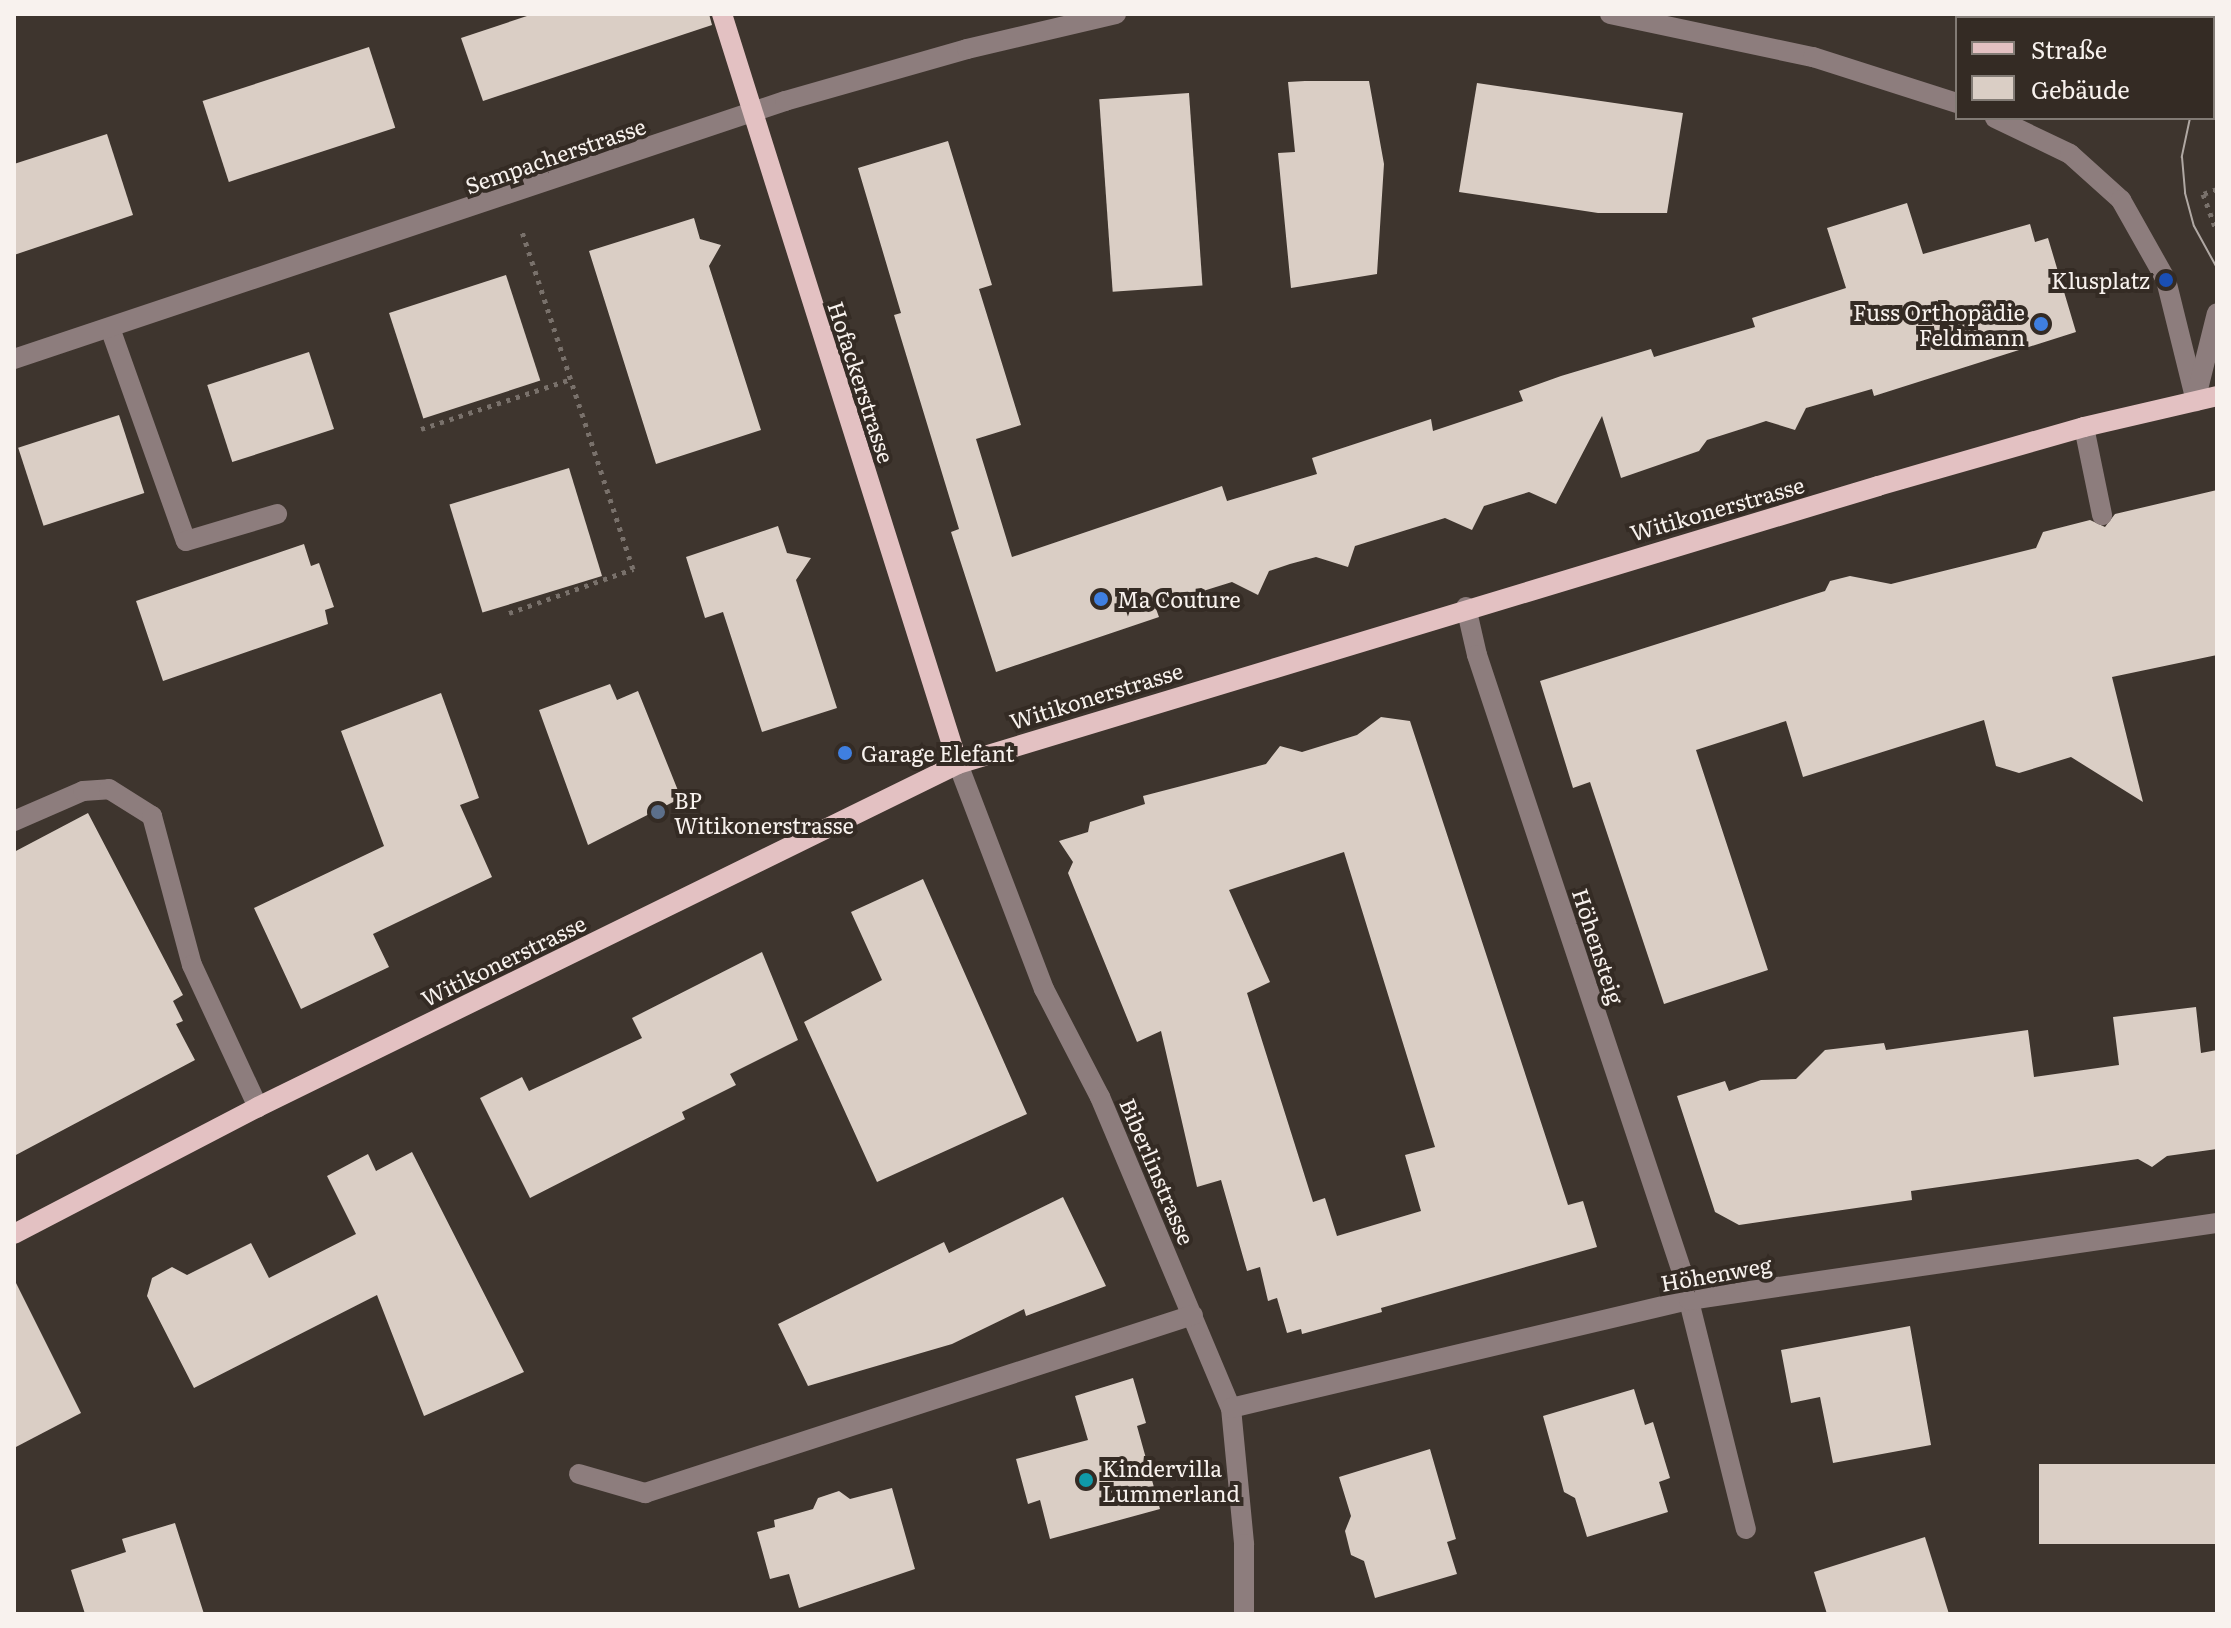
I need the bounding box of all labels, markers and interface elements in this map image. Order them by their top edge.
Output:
legend [1955,16,2215,120]
text: Straße [2031,31,2107,66]
text: Gebäude [2031,71,2130,106]
street label: Sempacherstrasse [461,112,649,198]
place label: Klusplatz [2051,267,2150,293]
marker: Klusplatz [2157,271,2175,289]
street label: Hofackerstrasse [823,298,901,466]
place label: Fuss Orthopädie Feldmann [1853,298,2025,350]
marker: Fuss Orthopädie Feldmann [2032,315,2050,333]
street label: Witikonerstrasse [1627,471,1807,545]
place label: Ma Couture [1117,586,1241,612]
marker: Ma Couture [1092,590,1110,608]
street label: Witikonerstrasse [1006,656,1186,734]
place label: Garage Elefant [861,740,1014,766]
marker: Garage Elefant [836,744,854,762]
place label: BP Witikonerstrasse [674,786,854,838]
marker: BP Witikonerstrasse [649,803,667,821]
street label: Höhensteig [1568,885,1630,1007]
street label: Witikonerstrasse [416,909,590,1011]
street label: Biberlinstrasse [1115,1094,1201,1248]
street label: Höhenweg [1658,1250,1774,1296]
place label: Kindervilla Lummerland [1102,1454,1240,1506]
marker: Kindervilla Lummerland [1077,1471,1095,1489]

